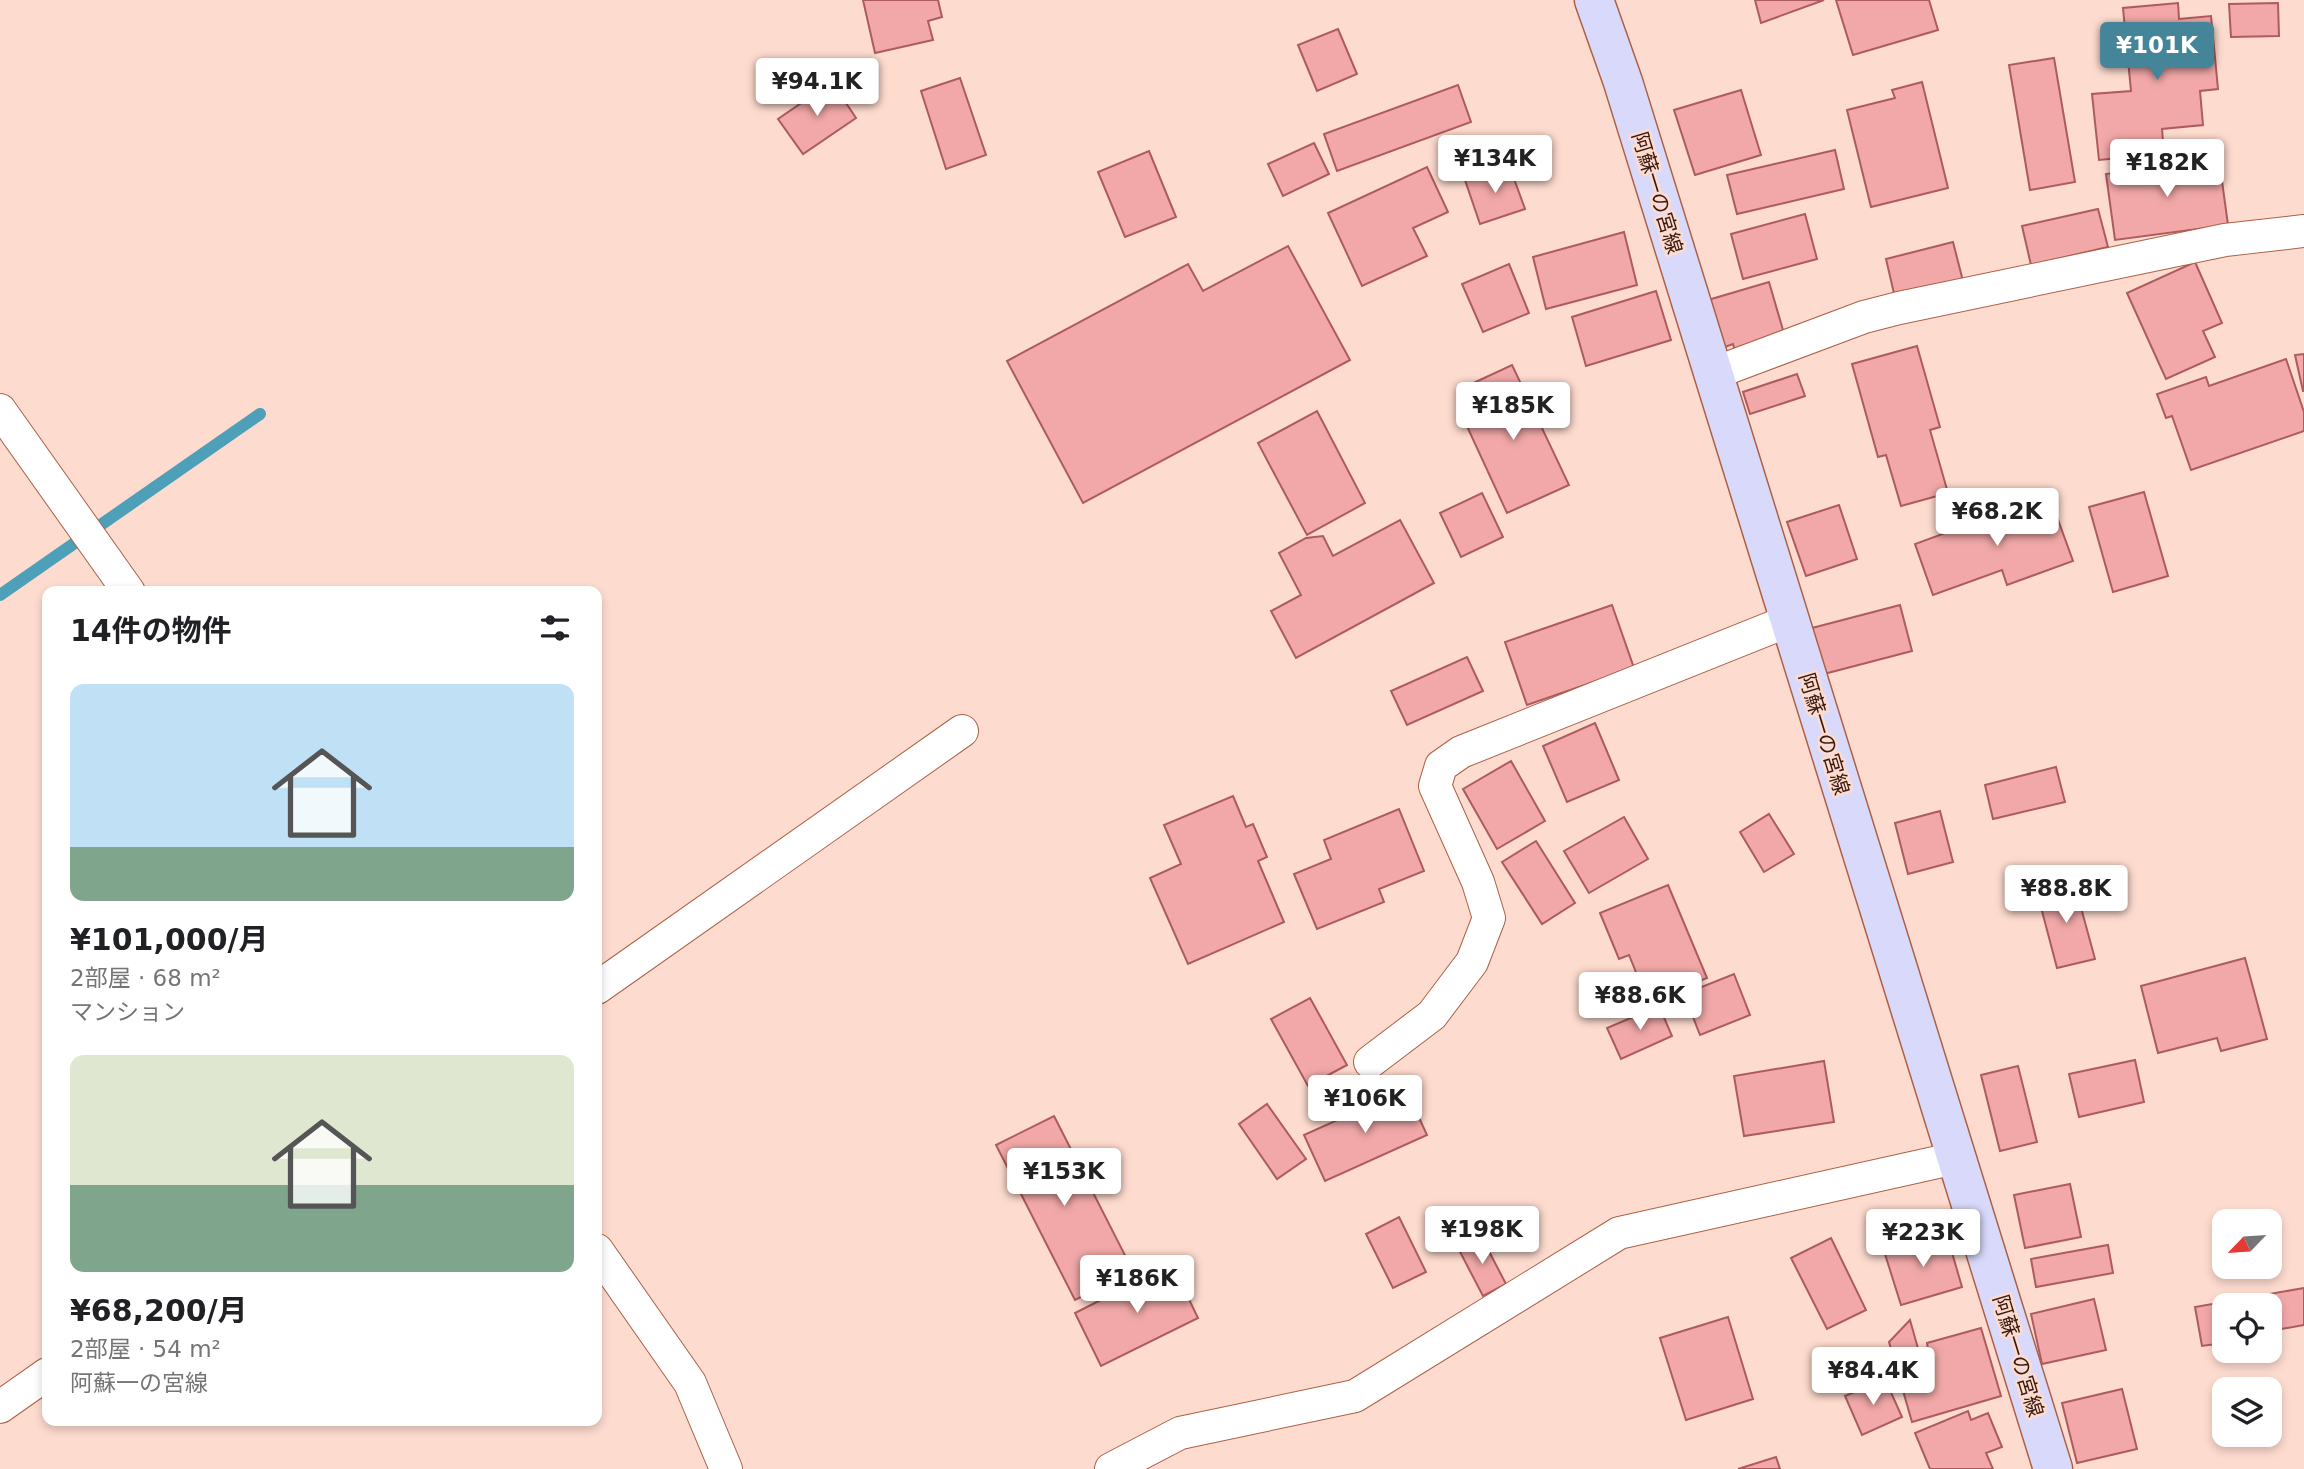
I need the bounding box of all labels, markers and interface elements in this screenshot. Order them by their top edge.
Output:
pin: ¥101K [2108,22,2206,82]
text: ¥101K [2116,32,2198,58]
pin: ¥94.1K [760,58,874,118]
text: ¥94.1K [772,68,862,94]
street label: 阿蘇一の宮線 [1627,129,1687,257]
pin: ¥134K [1446,136,1544,195]
pin: ¥182K [2118,140,2216,199]
text: ¥134K [1454,145,1536,171]
text: ¥182K [2126,149,2208,175]
pin: ¥185K [1464,382,1562,442]
text: ¥185K [1472,392,1554,418]
pin: ¥68.2K [1940,489,2054,548]
text: ¥68.2K [1952,498,2042,524]
icon: filters [536,609,574,647]
text: 14件の物件 [70,613,232,648]
street label: 阿蘇一の宮線 [1794,670,1854,798]
icon: home [259,730,385,856]
pin: ¥88.8K [2009,866,2123,925]
text: ¥88.8K [2021,875,2111,901]
text: ¥101,000/月 [70,922,268,957]
text: 2部屋 · 68 m² [70,965,221,991]
pin: ¥88.6K [1583,972,1697,1032]
text: ¥88.6K [1595,982,1685,1008]
text: マンション [70,999,185,1025]
pin: ¥106K [1316,1076,1414,1135]
text: ¥106K [1324,1085,1406,1111]
icon: home [259,1101,385,1227]
pin: ¥153K [1015,1148,1113,1208]
text: ¥153K [1023,1158,1105,1184]
pin: ¥198K [1433,1206,1531,1266]
north arrow [2212,1209,2282,1279]
map controls [2212,1209,2282,1447]
pin: ¥223K [1874,1210,1972,1269]
text: ¥198K [1441,1216,1523,1242]
text: ¥223K [1882,1219,1964,1245]
pin: ¥186K [1088,1256,1186,1315]
text: ¥186K [1096,1265,1178,1291]
street label: 阿蘇一の宮線 [1988,1292,2048,1420]
text: ¥68,200/月 [70,1293,248,1328]
button: locate [2212,1293,2282,1363]
text: 2部屋 · 54 m² [70,1336,221,1362]
pin: ¥84.4K [1816,1348,1930,1407]
text: ¥84.4K [1828,1357,1918,1383]
text: 阿蘇一の宮線 [70,1370,208,1396]
button: layers [2212,1377,2282,1447]

